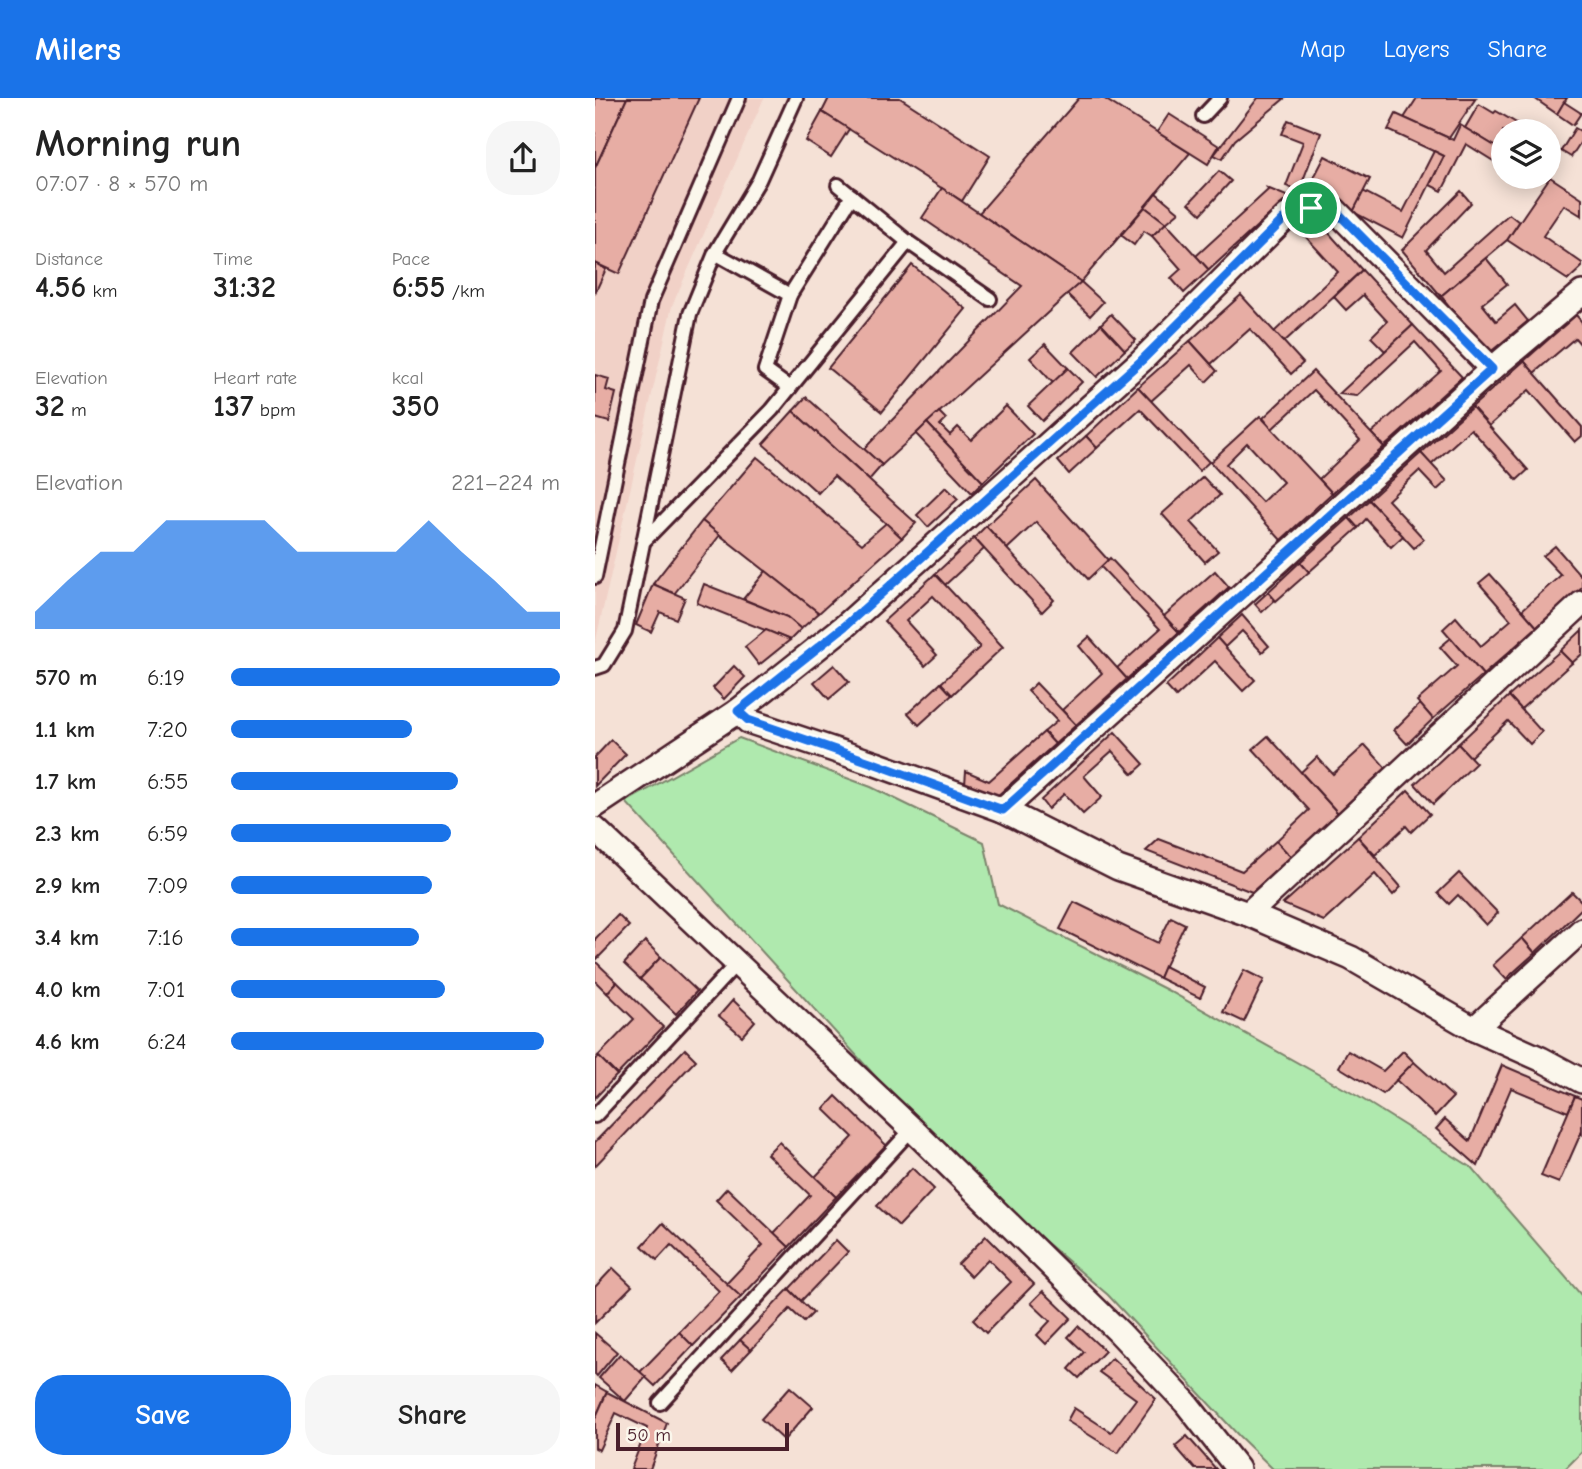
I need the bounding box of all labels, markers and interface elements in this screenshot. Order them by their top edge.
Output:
text: Milers [35,30,121,68]
text: Map [1300,35,1346,63]
text: Layers [1384,35,1449,63]
text: Share [1487,35,1547,63]
map controls [1491,119,1561,189]
button: layers [1491,119,1561,189]
button: share [486,121,560,195]
text: Morning run [35,122,241,166]
text: 07:07 · 8 × 570 m [35,170,208,197]
pin [1281,178,1341,238]
icon: arrive [1292,189,1330,227]
text: Distance [35,248,103,270]
text: Time [213,248,253,270]
text: Pace [392,248,430,270]
text: 4.56 [35,270,86,305]
text: 31:32 [213,270,276,305]
text: 6:55 [392,270,445,305]
text: km [86,280,117,302]
text: /km [445,280,485,302]
text: Elevation [35,367,108,389]
text: Heart rate [213,367,297,389]
text: kcal [392,367,424,389]
text: 32 [35,389,65,424]
text: 137 [213,389,253,424]
text: 350 [392,389,440,424]
text: m [65,399,87,421]
text: bpm [253,399,296,421]
text: Elevation [35,469,123,496]
text: 221–224 m [451,469,560,496]
text: 570 m [35,664,97,691]
text: 6:19 [147,664,185,691]
text: 1.1 km [35,716,95,743]
text: 7:20 [147,716,188,743]
text: 1.7 km [35,768,96,795]
text: 6:55 [147,768,189,795]
text: 2.3 km [35,820,100,847]
text: 6:59 [147,820,188,847]
text: 2.9 km [35,872,100,899]
text: 7:09 [147,872,188,899]
text: 3.4 km [35,924,99,951]
text: 7:16 [147,924,184,951]
text: 4.0 km [35,976,101,1003]
text: 7:01 [147,976,185,1003]
text: 4.6 km [35,1028,100,1055]
text: 6:24 [147,1028,187,1055]
button: Save [35,1375,291,1455]
button: Share [305,1375,560,1455]
scale bar [616,1420,789,1452]
text: 50 m [627,1424,671,1446]

